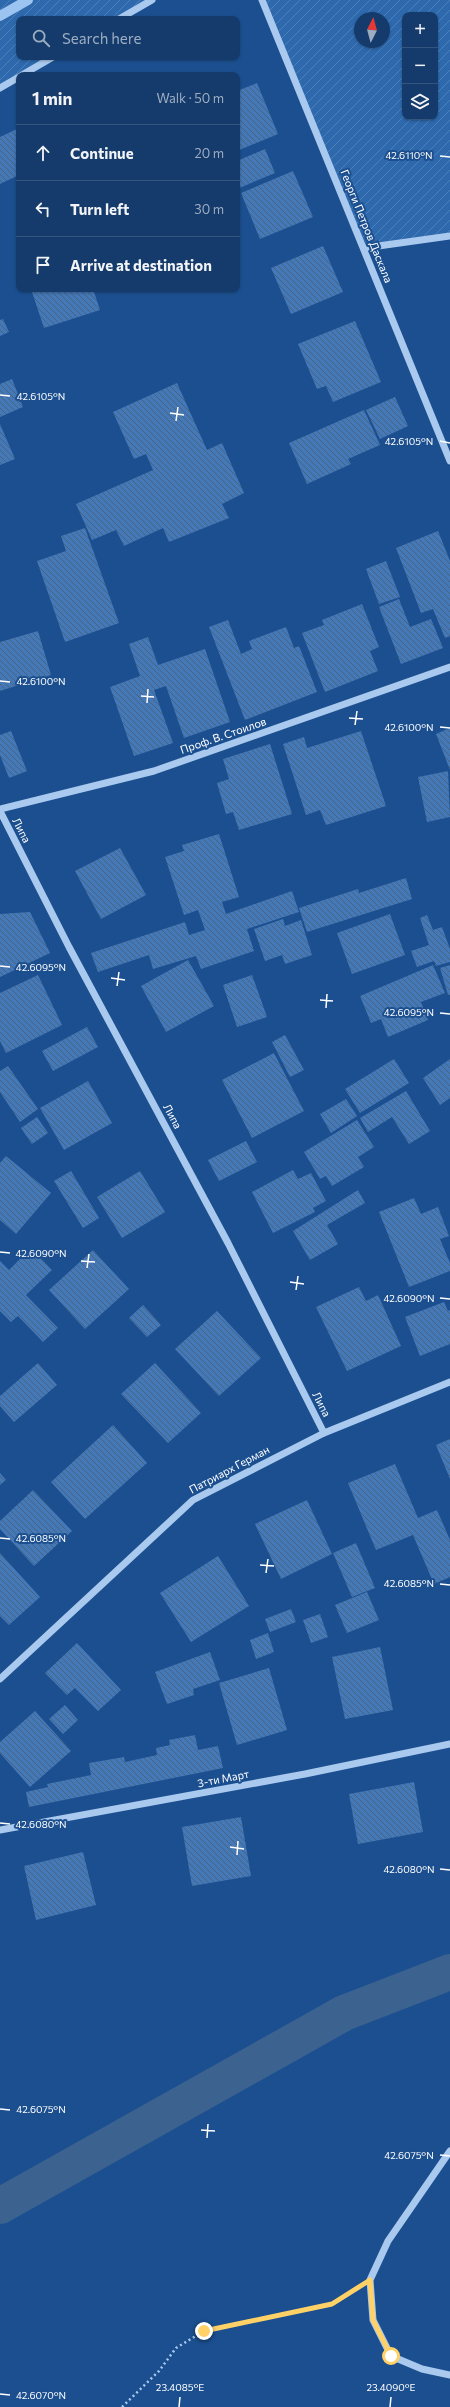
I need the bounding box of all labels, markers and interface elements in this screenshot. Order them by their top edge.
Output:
north arrow [354,12,390,48]
map controls [402,12,438,120]
button: + [402,12,438,48]
search box [16,16,240,60]
icon: search [30,27,52,49]
text: Search here [62,29,141,47]
button: − [402,48,438,84]
button: layers [402,84,438,120]
text: 1 min [32,88,72,109]
text: Walk · 50 m [156,90,224,106]
icon: ahead [32,142,54,164]
text: Continue [70,144,134,162]
text: 20 m [195,145,224,161]
text: 42.6110°N [386,149,432,161]
street label: Георги Петров Даскала [338,167,396,285]
icon: left [32,198,54,220]
text: Turn left [70,200,129,218]
text: 30 m [194,201,224,217]
icon: arrive [32,254,54,276]
text: Arrive at destination [70,256,212,274]
text: 42.6105°N [17,390,65,402]
text: 42.6105°N [385,435,433,447]
text: 42.6100°N [16,675,66,687]
street label: Проф. В. Стоилов [178,714,268,756]
text: 42.6100°N [384,721,434,733]
street label: Липа [10,815,34,845]
text: 42.6095°N [16,961,66,973]
text: 42.6095°N [384,1006,434,1018]
street label: Липа [161,1101,185,1131]
text: 42.6090°N [15,1247,67,1259]
text: 42.6090°N [383,1292,435,1304]
street label: Липа [310,1389,334,1419]
street label: Патриарх Герман [187,1442,271,1496]
text: 42.6085°N [16,1532,66,1544]
text: 42.6085°N [384,1577,434,1589]
street label: 3-ти Март [196,1767,250,1789]
text: 42.6080°N [15,1818,67,1830]
text: 42.6080°N [383,1863,435,1875]
text: 42.6075°N [16,2103,66,2115]
text: 42.6075°N [384,2149,434,2161]
route end [195,2322,213,2340]
route start [382,2347,400,2365]
text: 23.4085°E [156,2381,204,2393]
text: 23.4090°E [366,2381,416,2393]
text: 42.6070°N [16,2389,66,2401]

